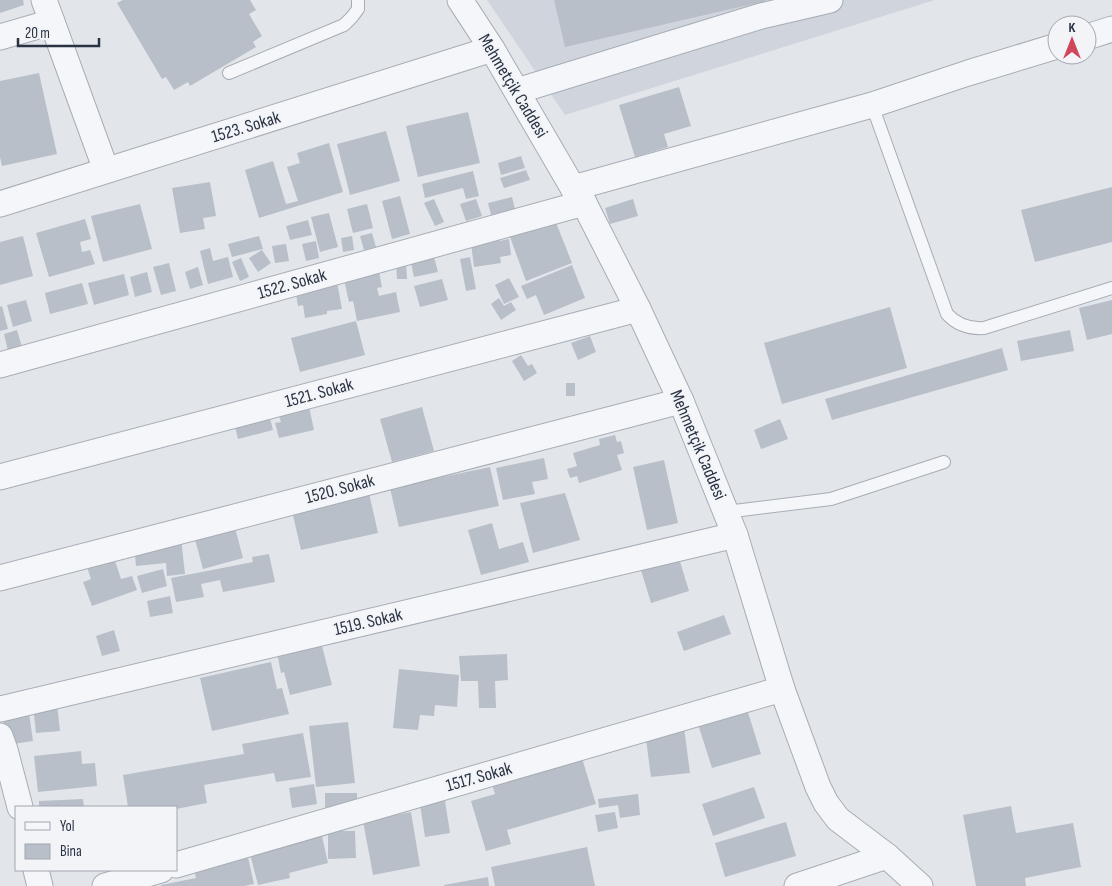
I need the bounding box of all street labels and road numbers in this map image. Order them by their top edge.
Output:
street label: Mehmetçik Caddesi [474,30,552,142]
street label: 1523. Sokak [209,107,283,147]
street label: 1522. Sokak [255,264,329,304]
street label: 1521. Sokak [283,374,356,412]
street label: Mehmetçik Caddesi [665,387,731,503]
street label: 1520. Sokak [303,470,377,508]
street label: 1519. Sokak [332,604,404,640]
street label: 1517. Sokak [444,758,514,796]

